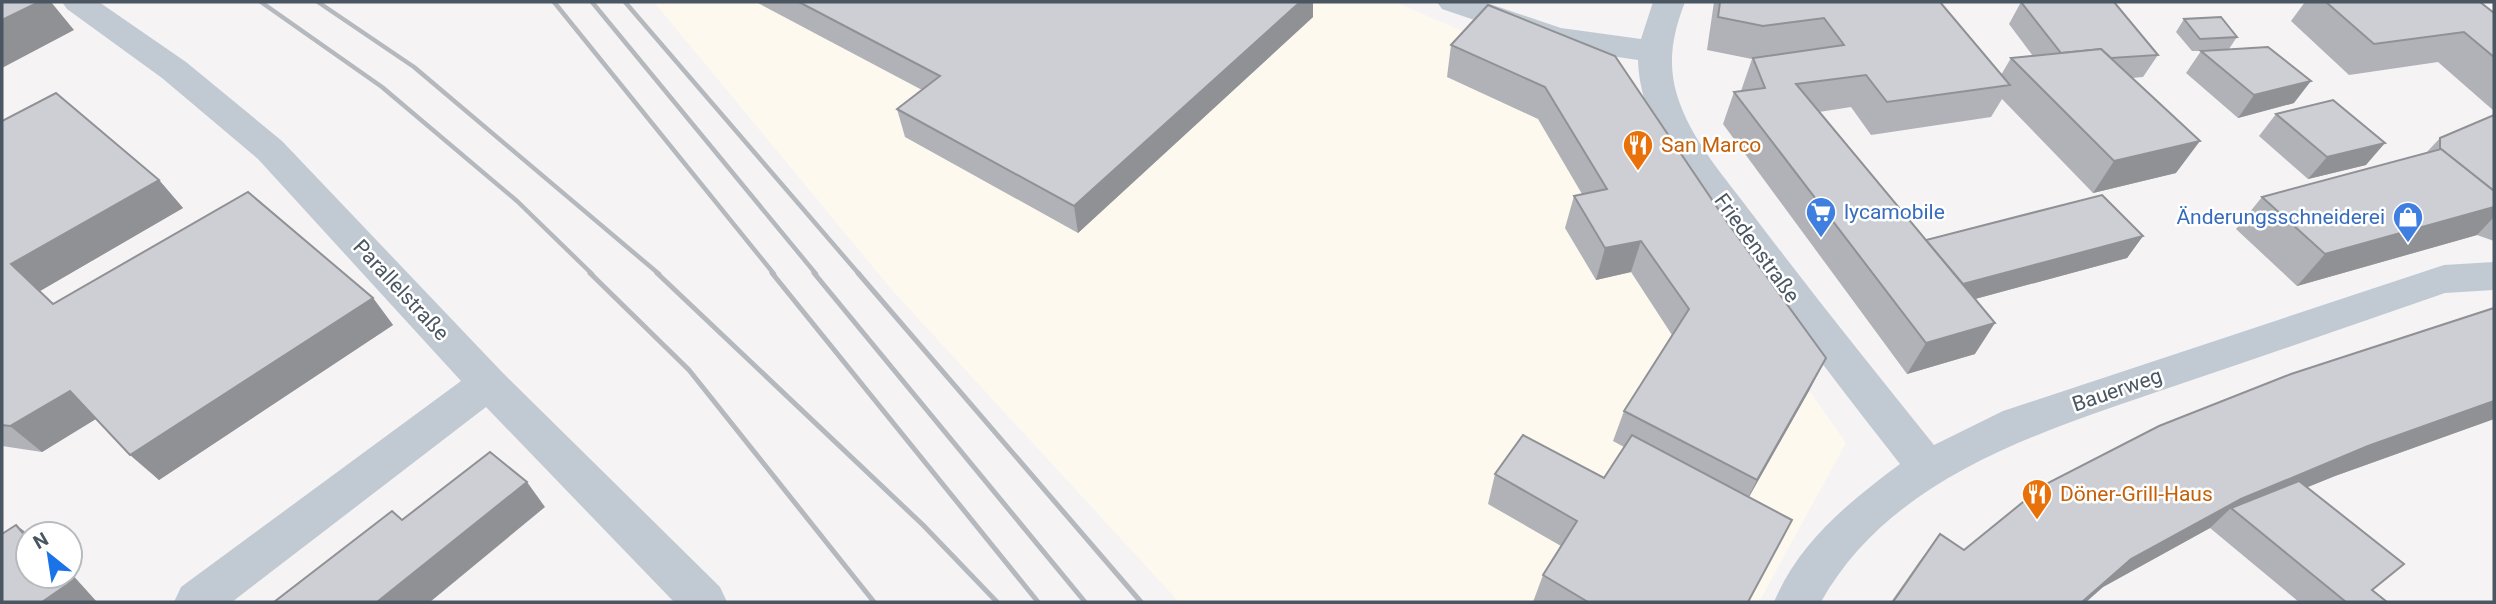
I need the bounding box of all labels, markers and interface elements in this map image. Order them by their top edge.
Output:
restaurant icon: San Marco [1621,128,1655,172]
place label: San Marco [1661,133,1761,157]
street label: Friedenstraße [1709,189,1805,307]
supermarket icon: lycamobile [1804,195,1838,239]
place label: lycamobile [1844,200,1945,224]
shop icon: Änderungsschneiderei [2391,200,2425,244]
place label: Änderungsschneiderei [2176,205,2385,229]
street label: Parallelstraße [348,235,454,345]
street label: Bauerweg [2069,363,2165,417]
restaurant icon: Döner-Grill-Haus [2020,477,2054,521]
place label: Döner-Grill-Haus [2060,482,2213,506]
north arrow [14,520,84,590]
text: N [29,527,52,554]

